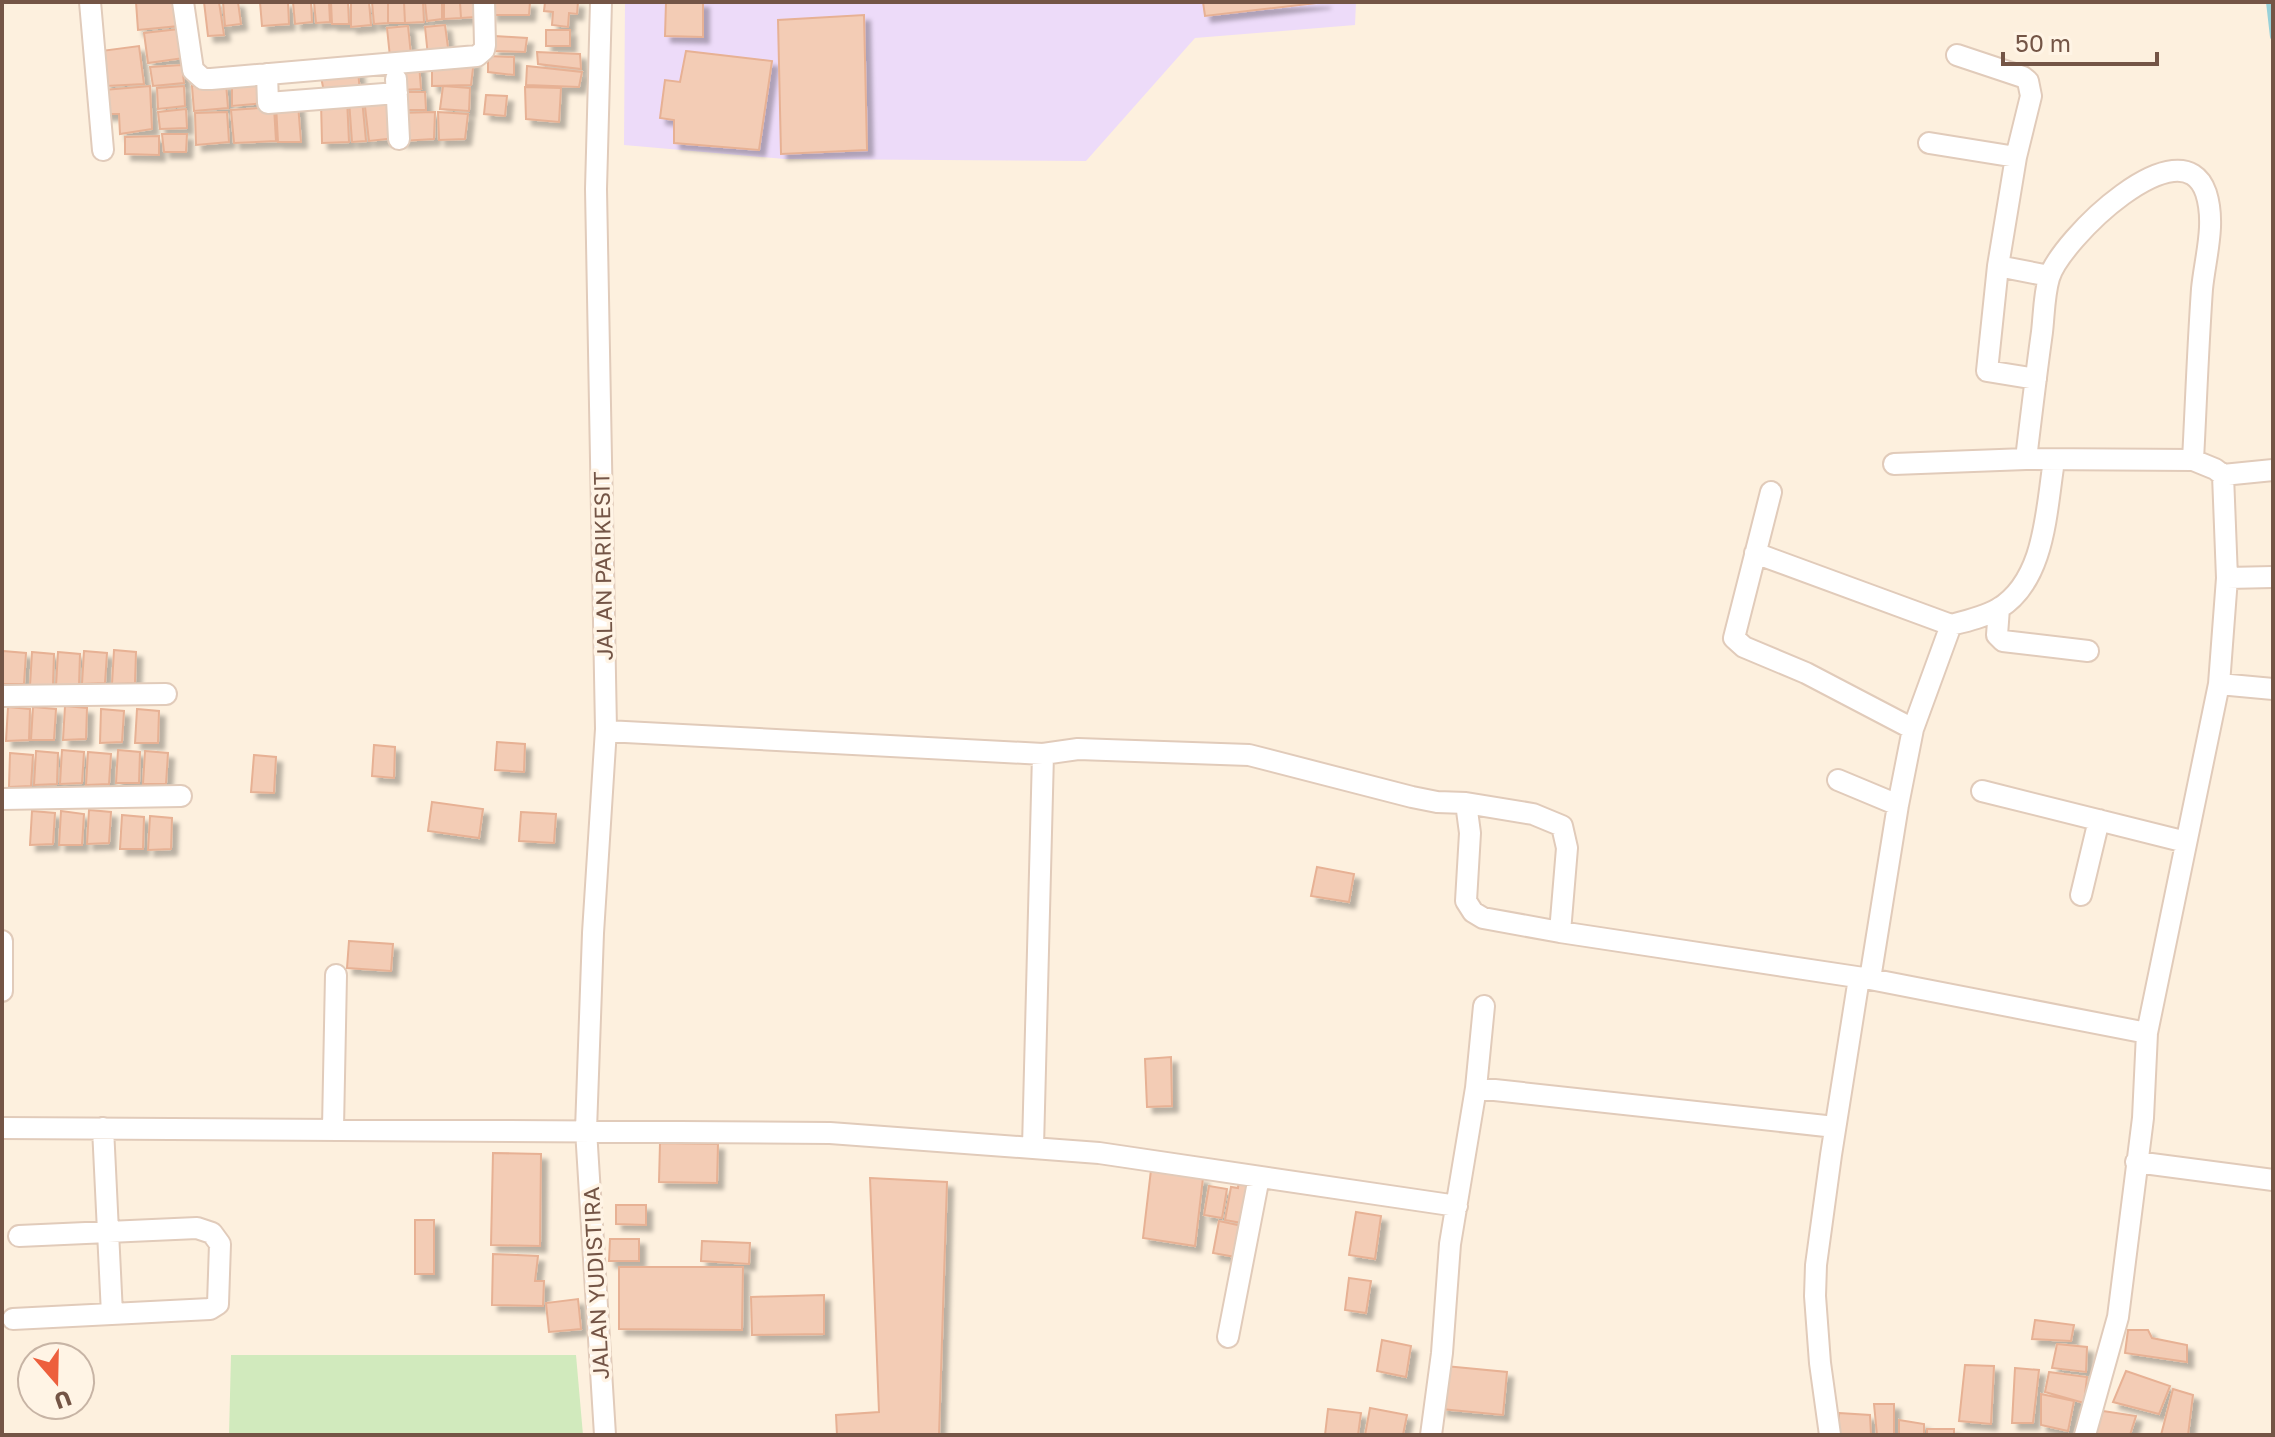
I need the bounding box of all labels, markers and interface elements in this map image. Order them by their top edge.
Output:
scale bar [2003,16,2157,66]
text: 50 m [2015,28,2071,57]
street label: JALAN PARIKESIT [587,471,618,661]
street label: JALAN YUDISTIRA [577,1186,614,1380]
north arrow [16,1341,96,1421]
text: U [51,1385,75,1416]

